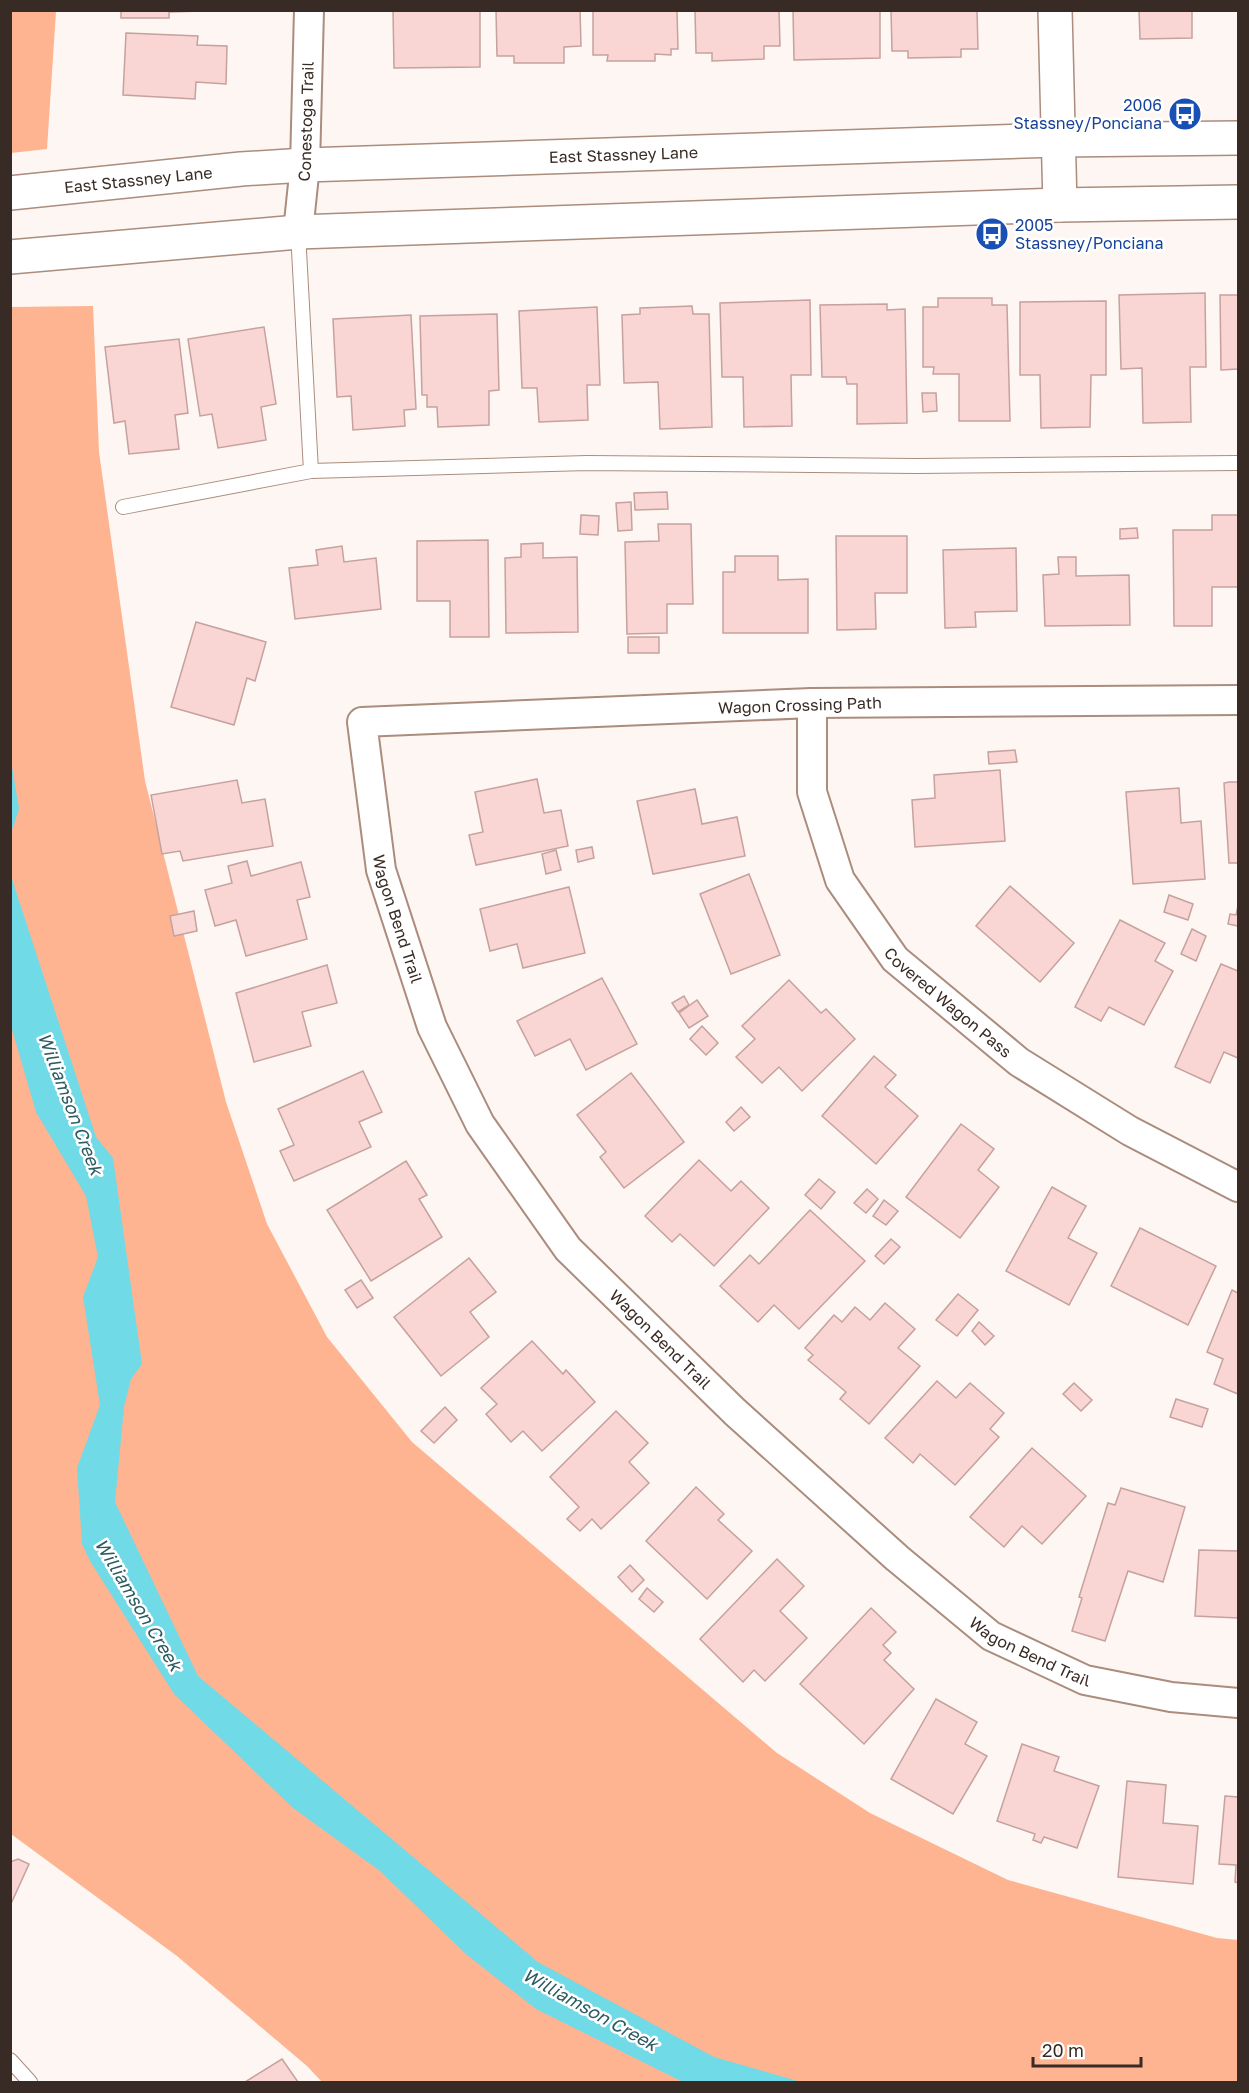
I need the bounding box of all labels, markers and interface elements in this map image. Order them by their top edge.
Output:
street label: Conestoga Trail [293,61,318,182]
place label: 2006 Stassney/Ponciana [1014,95,1162,133]
bus stop icon: 2006 Stassney/Ponciana [1167,96,1203,132]
street label: East Stassney Lane [549,142,698,167]
street label: East Stassney Lane [63,162,214,197]
place label: 2005 Stassney/Ponciana [1015,215,1163,253]
bus stop icon: 2005 Stassney/Ponciana [974,216,1010,252]
street label: Wagon Crossing Path [718,692,882,718]
street label: Wagon Bend Trail [369,853,427,986]
street label: Covered Wagon Pass [880,943,1016,1062]
water label: Williamson Creek [34,1029,109,1180]
street label: Wagon Bend Trail [606,1285,715,1393]
water label: Williamson Creek [91,1534,188,1676]
street label: Wagon Bend Trail [965,1612,1092,1691]
water label: Williamson Creek [519,1963,663,2056]
scale bar [1033,2030,1141,2068]
text: 20 m [1042,2039,1084,2061]

